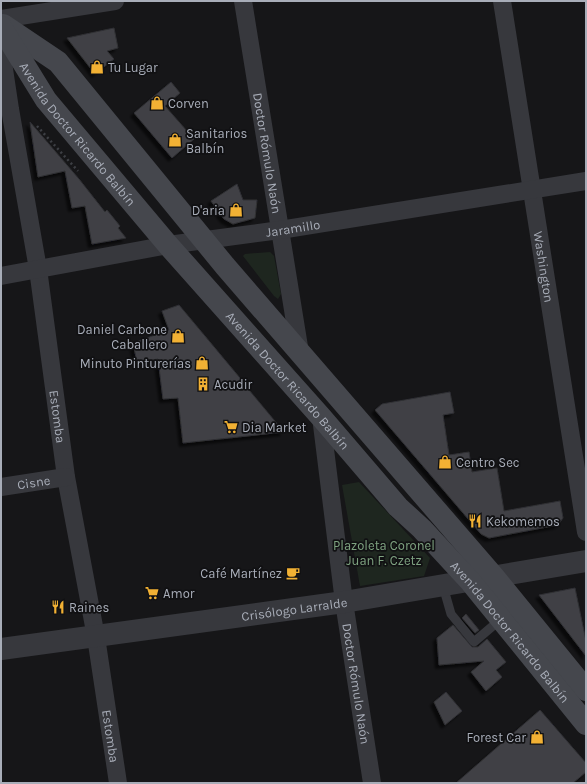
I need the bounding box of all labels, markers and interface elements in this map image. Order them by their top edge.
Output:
street label: Avenida Doctor Ricardo Balbín [16,59,139,209]
shop icon: Tu Lugar [89,59,105,75]
place label: Tu Lugar [108,60,158,75]
street label: Doctor Rómulo Naón [250,92,284,215]
shop icon: Corven [149,95,165,111]
place label: Corven [168,96,209,111]
place label: Sanitarios Balbín [186,126,247,156]
shop icon: Sanitarios Balbín [167,132,183,148]
shop icon: D'aria [228,202,244,218]
place label: D'aria [192,203,225,218]
street label: Jaramillo [265,217,321,240]
street label: Washington [531,230,557,304]
street label: Avenida Doctor Ricardo Balbín [223,309,352,453]
place label: Daniel Carbone Caballero [77,322,167,352]
shop icon: Daniel Carbone Caballero [170,328,186,344]
shop icon: Minuto Pinturerías [194,355,210,371]
place label: Minuto Pinturerías [80,356,191,371]
building icon: Acudir [195,376,211,392]
place label: Acudir [214,377,253,392]
street label: Estomba [46,389,68,444]
supermarket icon: Dia Market [223,419,239,435]
place label: Dia Market [242,420,307,435]
shop icon: Centro Sec [437,454,453,470]
place label: Centro Sec [456,455,520,470]
street label: Cisne [16,472,52,492]
restaurant icon: Kekomemos [467,513,483,529]
place label: Kekomemos [486,514,560,529]
park label: Plazoleta Coronel Juan F. Czetz [333,538,435,568]
street label: Avenida Doctor Ricardo Balbín [447,558,573,706]
cafe icon: Café Martínez [285,565,301,581]
place label: Café Martínez [200,566,282,581]
supermarket icon: Amor [144,585,160,601]
place label: Amor [163,586,195,601]
street label: Crisólogo Larralde [240,595,348,624]
restaurant icon: Raines [50,599,66,615]
place label: Raines [69,600,110,615]
street label: Doctor Rómulo Naón [339,622,373,745]
street label: Estomba [99,709,122,764]
shop icon: Forest Car [529,729,545,745]
place label: Forest Car [466,730,526,745]

